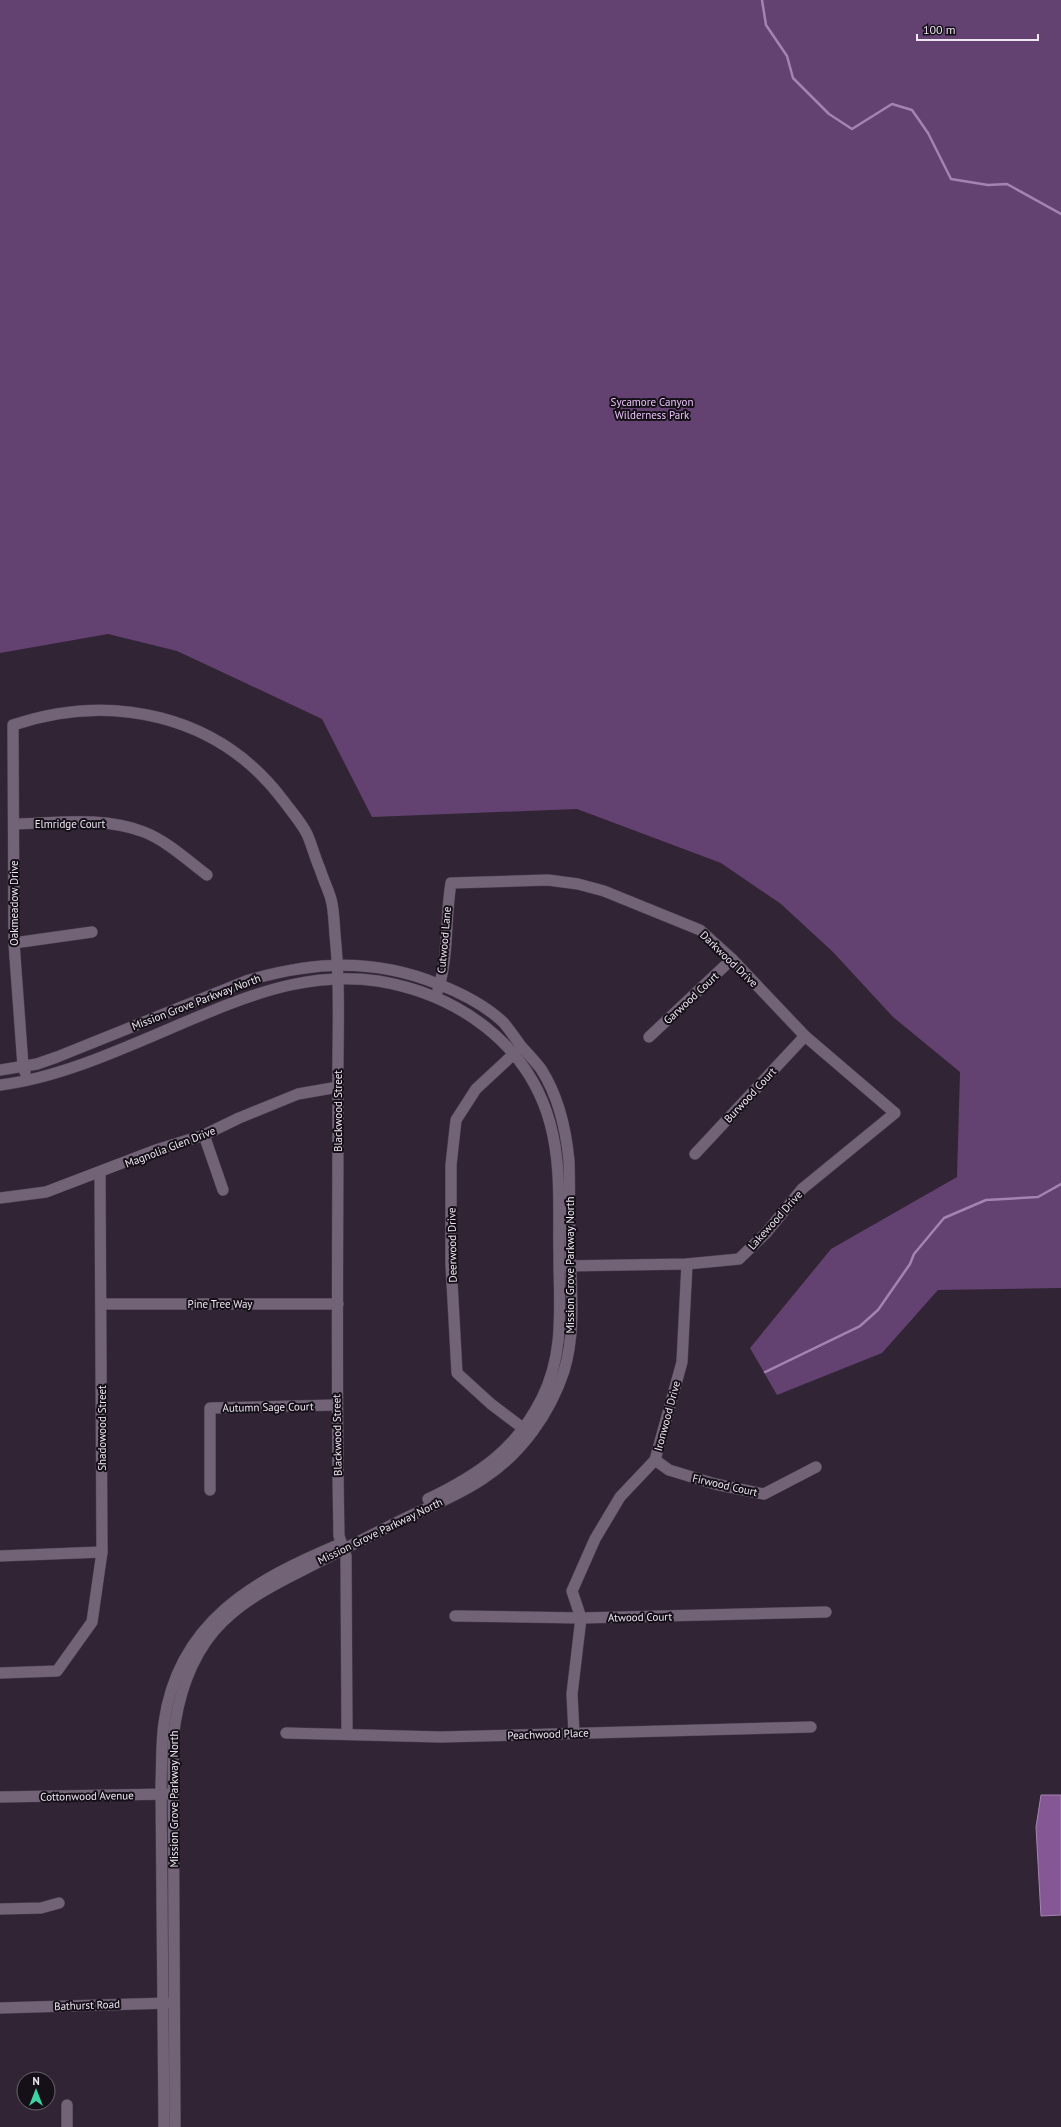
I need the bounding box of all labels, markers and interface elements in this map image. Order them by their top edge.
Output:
scale bar [917,16,1038,42]
text: 100 m [923,22,956,37]
park label: Sycamore Canyon Wilderness Park [611,395,693,422]
street label: Elmridge Court [35,817,106,831]
street label: Oakmeadow Drive [7,860,21,946]
street label: Cutwood Lane [434,906,454,974]
street label: Darkwood Drive [697,928,761,990]
street label: Garwood Court [661,969,722,1027]
street label: Mission Grove Parkway North [129,971,263,1033]
street label: Burwood Court [721,1064,779,1125]
street label: Blackwood Street [331,1070,345,1152]
street label: Magnolia Glen Drive [123,1123,218,1171]
street label: Lakewood Drive [745,1187,805,1252]
street label: Mission Grove Parkway North [563,1196,577,1334]
street label: Deerwood Drive [444,1207,460,1283]
street label: Pine Tree Way [187,1297,253,1311]
street label: Ironwood Drive [651,1379,683,1453]
street label: Shadowood Street [95,1385,109,1471]
street label: Blackwood Street [329,1394,345,1476]
street label: Autumn Sage Court [222,1399,314,1415]
street label: Firwood Court [691,1471,759,1499]
street label: Mission Grove Parkway North [315,1495,445,1567]
street label: Atwood Court [608,1609,672,1625]
street label: Peachwood Place [507,1726,589,1742]
street label: Mission Grove Parkway North [167,1730,181,1868]
street label: Cottonwood Avenue [40,1788,134,1804]
street label: Bathurst Road [54,1997,120,2013]
north arrow [16,2071,56,2111]
text: N [32,2074,40,2088]

